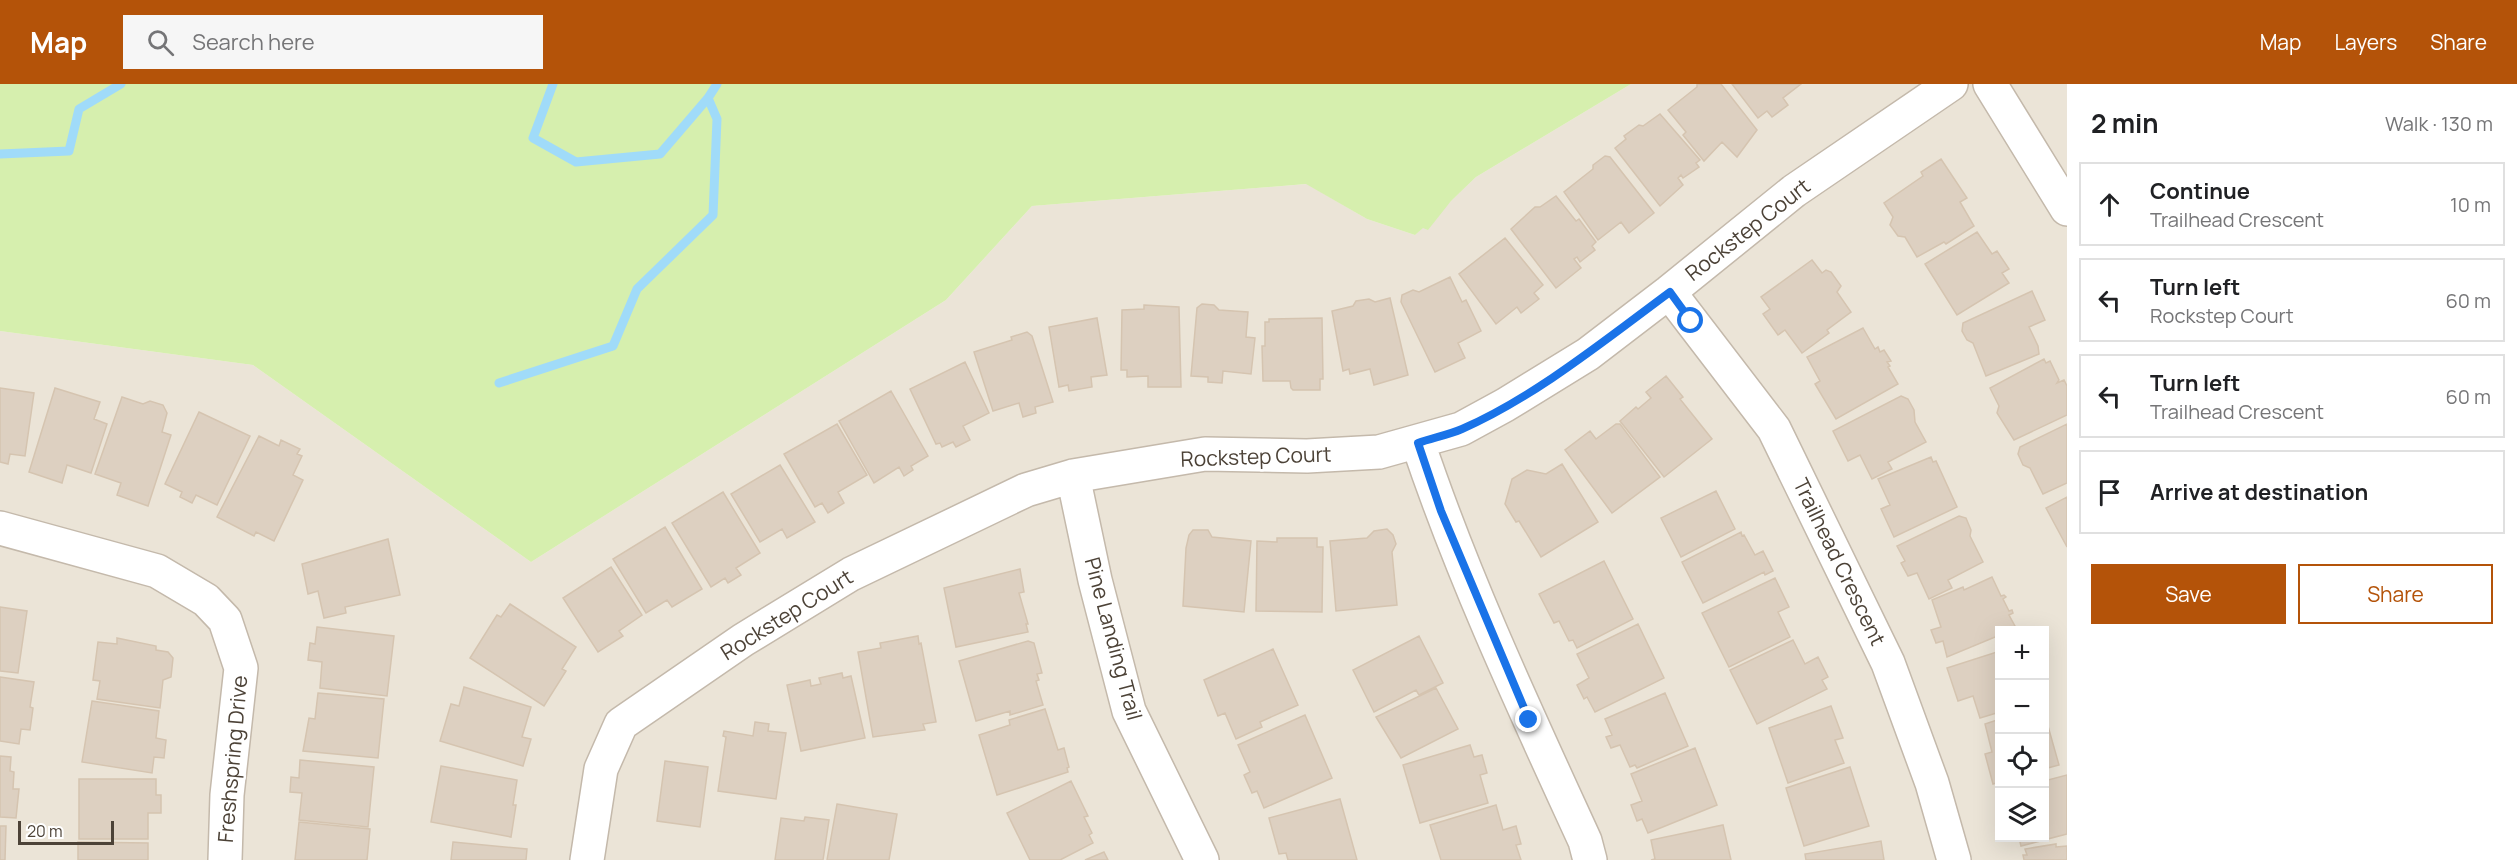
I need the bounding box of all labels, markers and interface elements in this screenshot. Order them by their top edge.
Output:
search box [123,15,543,69]
text: Map [30,23,87,61]
icon: search [144,26,177,59]
text: Search here [192,27,315,57]
text: Map [2260,28,2301,56]
text: Layers [2334,28,2397,56]
text: Share [2430,28,2487,56]
text: 2 min [2091,105,2159,141]
text: Walk · 130 m [2385,110,2493,137]
street label: Rockstep Court [1679,172,1815,287]
text: Continue [2150,176,2250,206]
icon: ahead [2093,188,2126,221]
text: 10 m [2450,191,2491,218]
text: Trailhead Crescent [2150,206,2324,233]
text: Turn left [2150,272,2240,302]
icon: left [2093,284,2126,317]
text: 60 m [2445,287,2491,314]
text: Rockstep Court [2150,302,2294,329]
route start [1677,307,1703,333]
text: Turn left [2150,368,2240,398]
icon: left [2093,380,2126,413]
text: 60 m [2445,383,2491,410]
text: Trailhead Crescent [2150,398,2324,425]
street label: Rockstep Court [1180,439,1332,473]
street label: Trailhead Crescent [1787,473,1893,650]
icon: arrive [2093,476,2126,509]
text: Arrive at destination [2150,477,2368,507]
street label: Pine Landing Trail [1079,554,1149,723]
street label: Rockstep Court [715,562,858,666]
button: Save [2091,564,2286,624]
button: Share [2298,564,2493,624]
map controls [1995,626,2049,842]
button: + [1995,626,2049,680]
street label: Freshspring Drive [211,674,253,844]
button: − [1995,680,2049,734]
route end [1515,706,1541,732]
button: locate [1995,734,2049,788]
button: layers [1995,788,2049,842]
scale bar [18,818,114,846]
text: 20 m [27,820,63,842]

